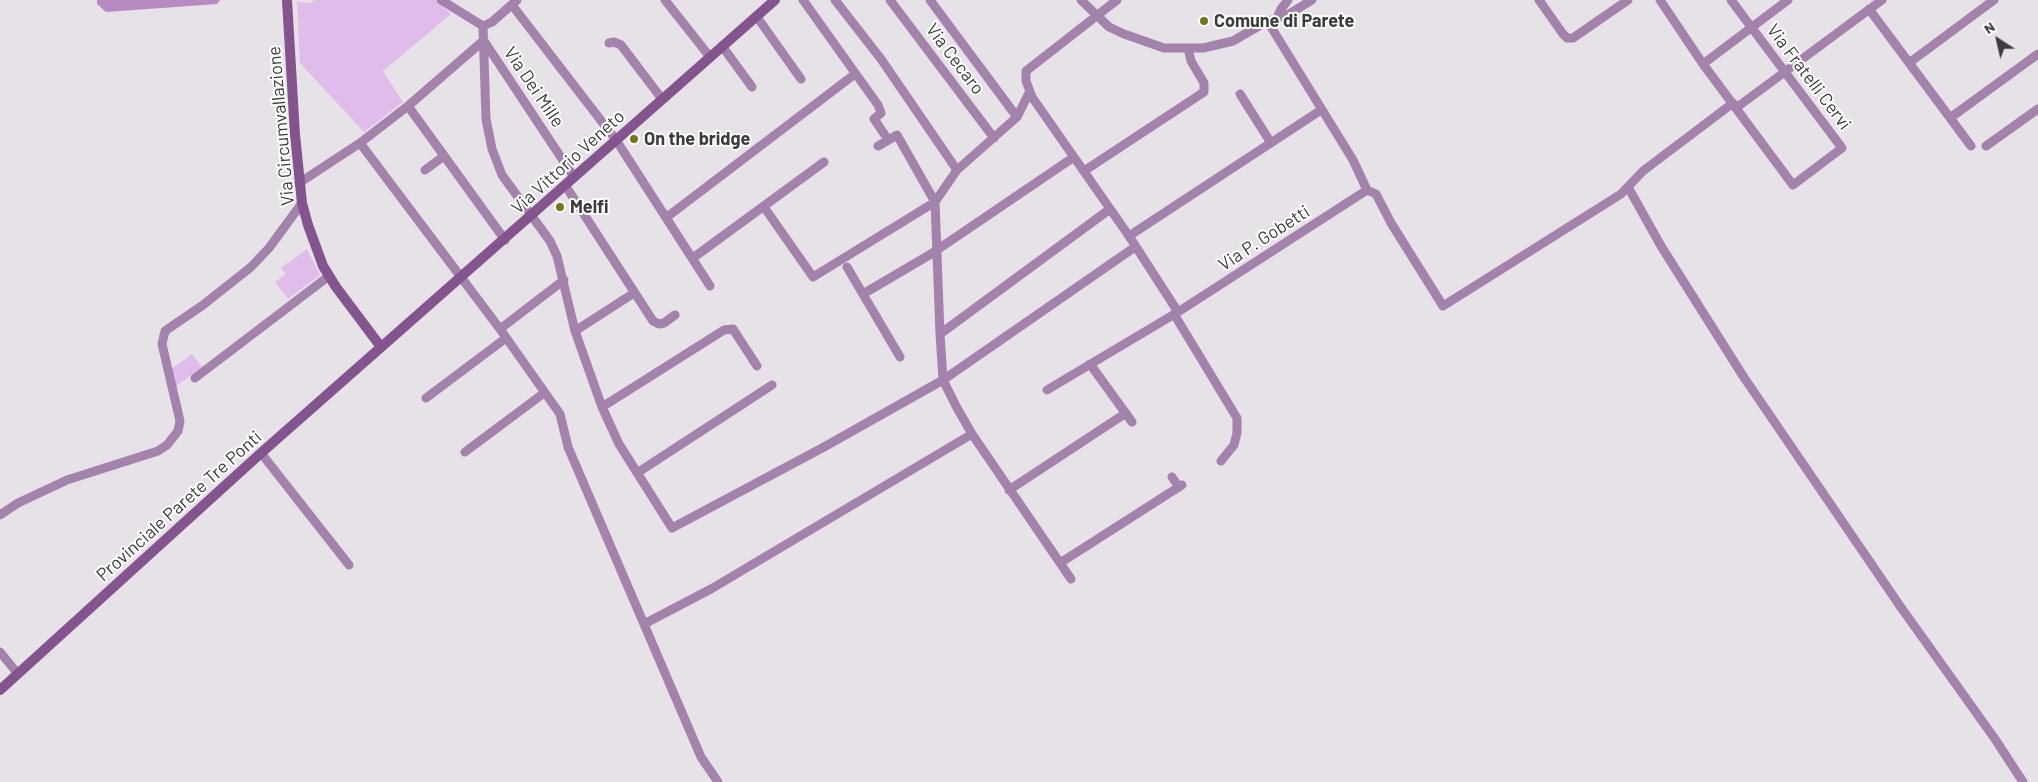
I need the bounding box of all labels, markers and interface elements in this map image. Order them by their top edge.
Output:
place label: Comune di Parete [1214,10,1354,32]
marker: Comune di Parete [1198,15,1210,27]
north arrow [1973,15,2023,65]
text: N [1980,18,1998,37]
street label: Via Cecaro [921,19,989,99]
street label: Via Fratelli Cervi [1762,20,1856,134]
street label: Via Dei Mille [499,43,569,131]
street label: Via Circumvallazione [263,45,299,207]
street label: Via Vittorio Veneto [507,106,629,218]
place label: On the bridge [644,128,750,150]
marker: On the bridge [628,133,640,145]
place label: Melfi [570,196,609,218]
marker: Melfi [554,201,566,213]
street label: Via P. Gobetti [1214,201,1314,275]
street label: Provinciale Parete Tre Ponti [92,426,266,586]

